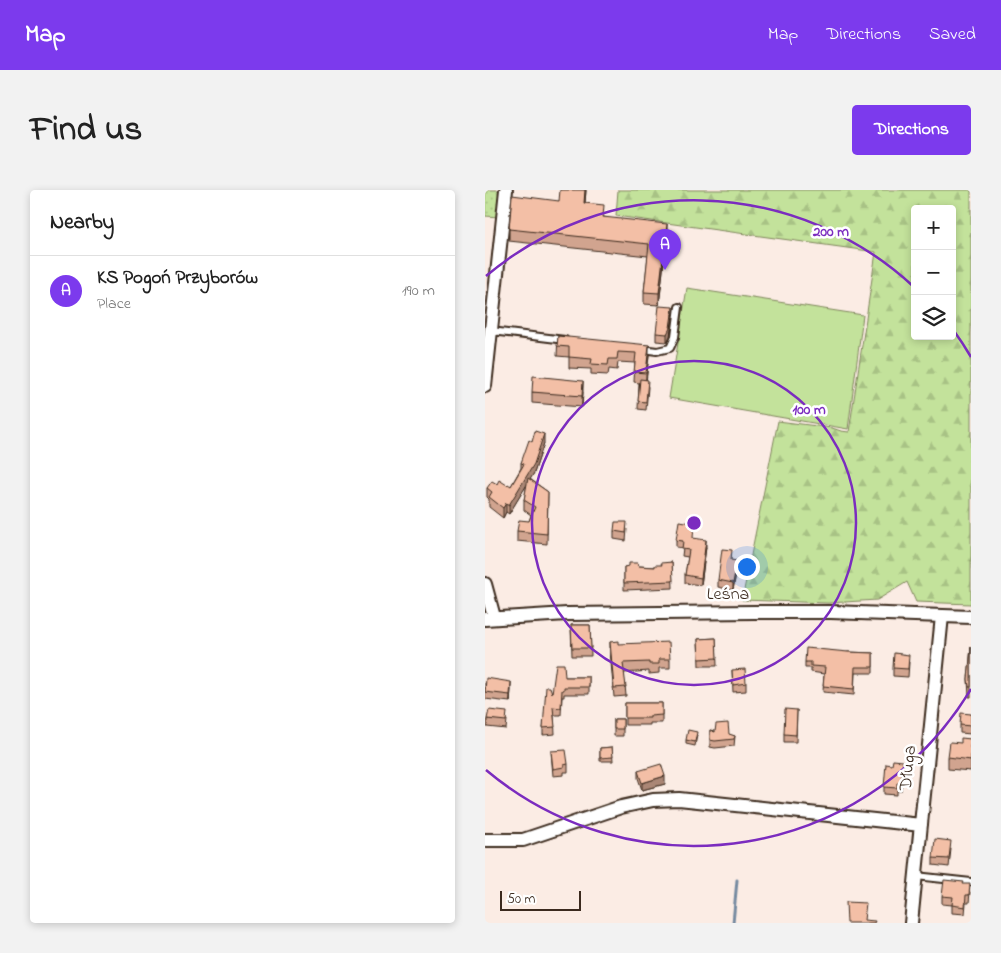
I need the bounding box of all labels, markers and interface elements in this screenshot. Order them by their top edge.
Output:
text: Map [25,18,66,53]
text: Map [768,22,798,48]
text: Directions [826,22,901,48]
text: Saved [929,22,976,48]
text: Find us [30,105,142,156]
button: Directions [852,105,971,155]
map controls [911,205,956,340]
button: + [911,205,956,250]
text: Nearby [50,208,114,238]
text: 200 m [812,221,849,243]
pin: A [649,229,681,270]
button: − [911,250,956,295]
text: KS Pogoń Przyborów [97,265,258,292]
text: A [61,279,71,303]
text: 190 m [402,279,435,303]
text: Place [97,292,131,316]
button: layers [911,295,956,340]
text: 100 m [792,399,826,421]
centre of rings [685,514,703,532]
your location [734,554,760,580]
street label: Leśna [707,582,749,608]
street label: Długa [894,744,925,793]
scale bar [500,888,581,911]
text: 50 m [507,889,535,910]

